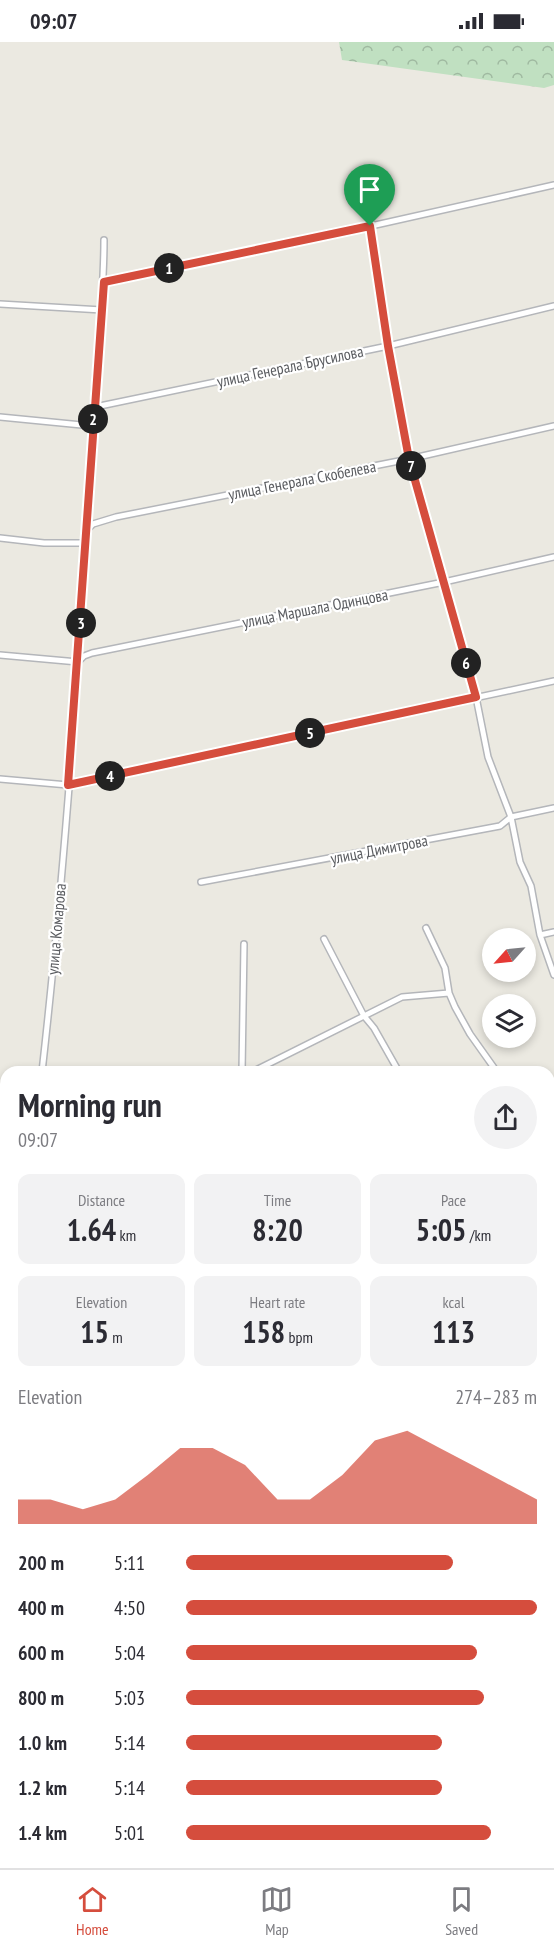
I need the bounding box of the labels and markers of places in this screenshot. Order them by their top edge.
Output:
pin [344,164,395,226]
pin: 1 [154,253,184,283]
pin: 2 [78,404,108,434]
pin: 7 [396,451,426,481]
pin: 3 [66,608,96,638]
pin: 6 [451,648,481,678]
pin: 5 [295,718,325,748]
pin: 4 [95,761,125,791]

